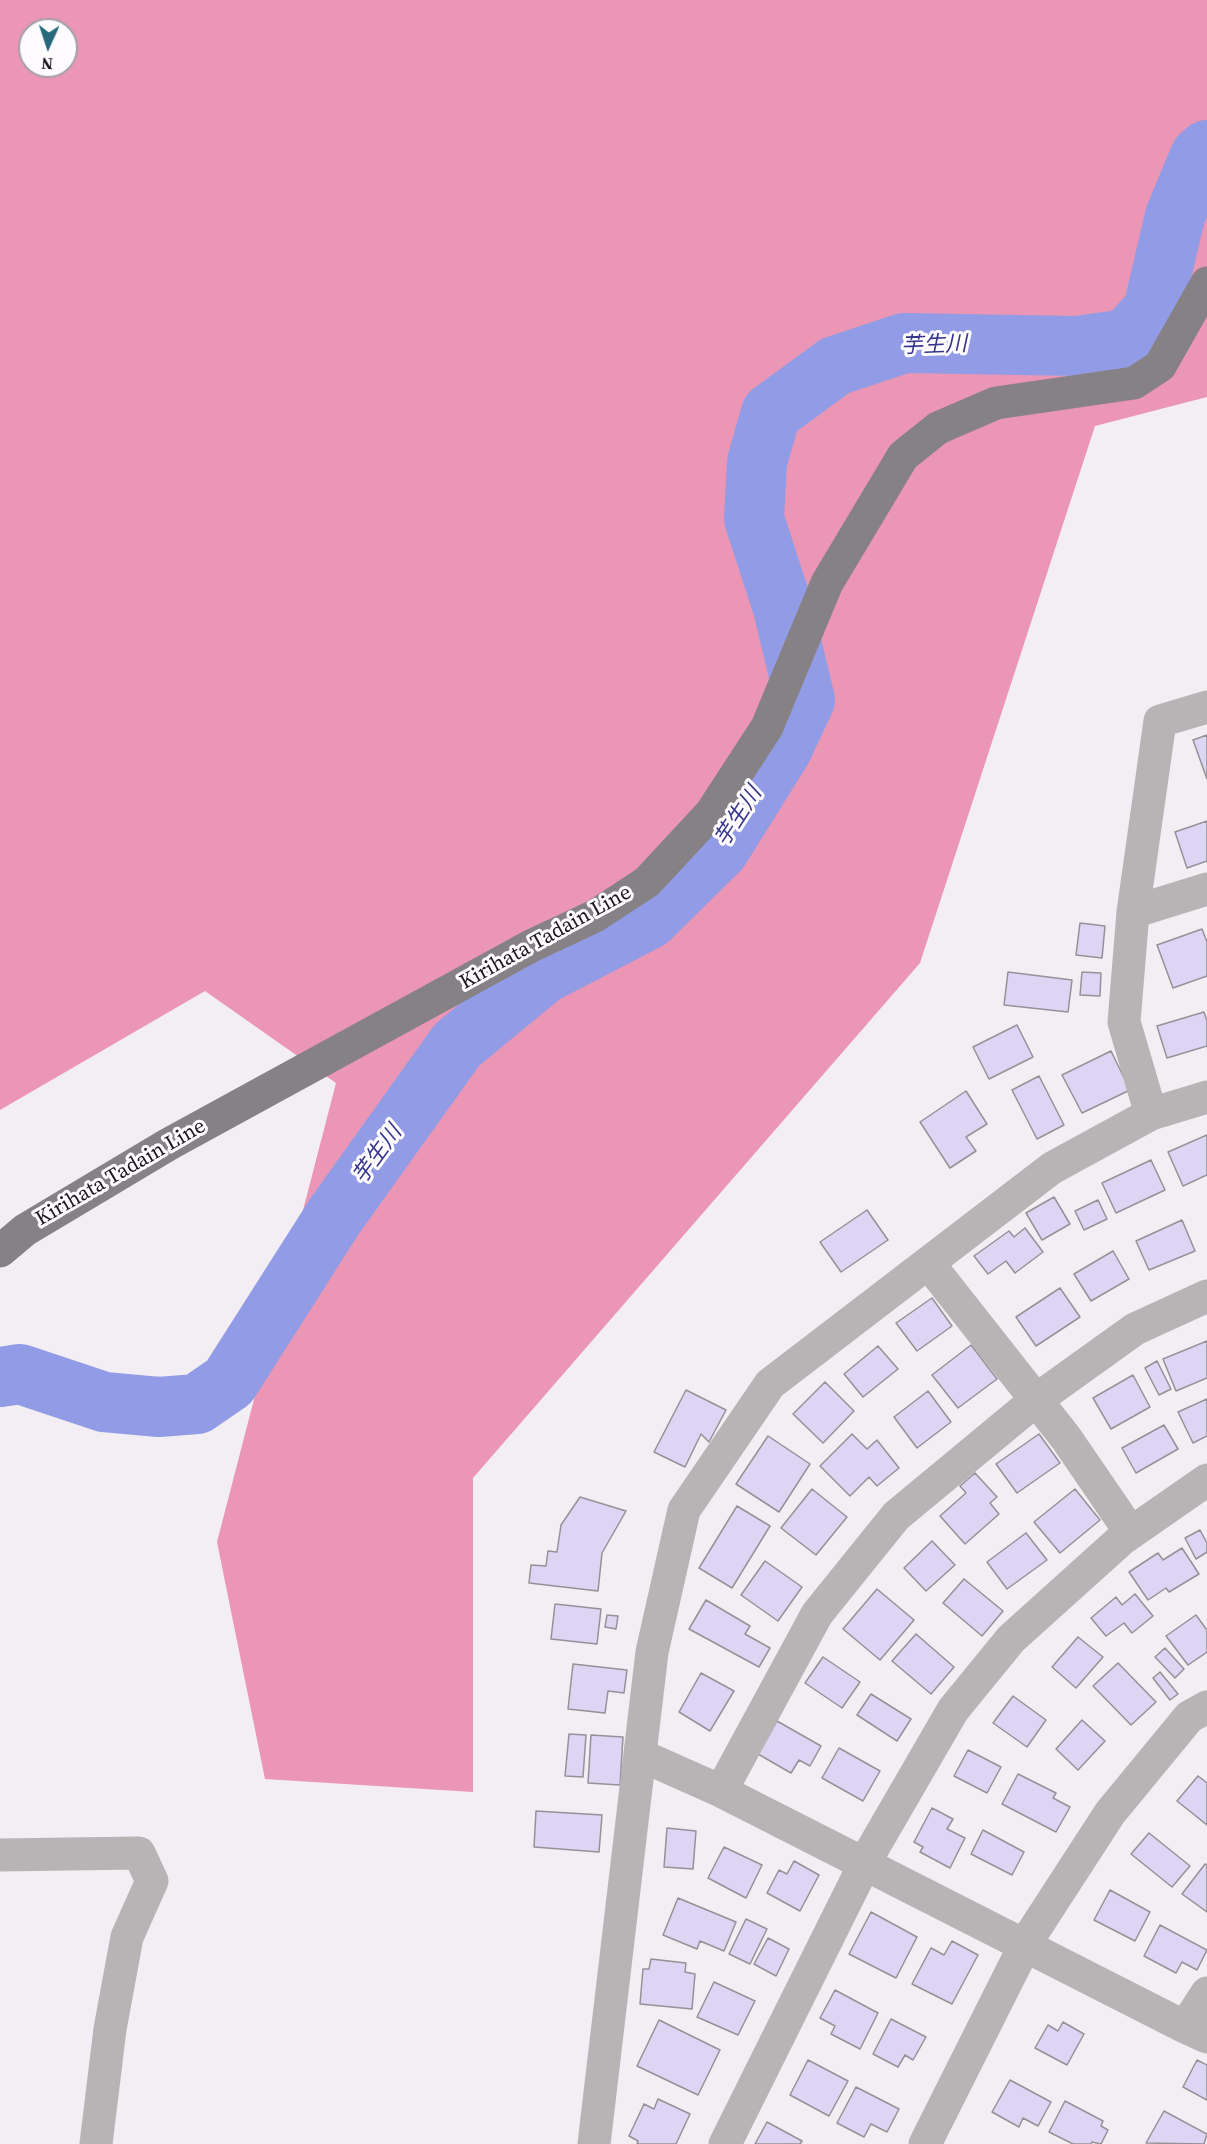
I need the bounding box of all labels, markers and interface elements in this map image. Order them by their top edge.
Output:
north arrow [18,18,78,78]
text: N [41,53,54,75]
water label: 芋生川 [901,332,967,360]
water label: 芋生川 [710,782,768,852]
street label: Kirihata Tadain Line [456,880,636,996]
street label: Kirihata Tadain Line [32,1114,210,1232]
water label: 芋生川 [348,1121,408,1189]

